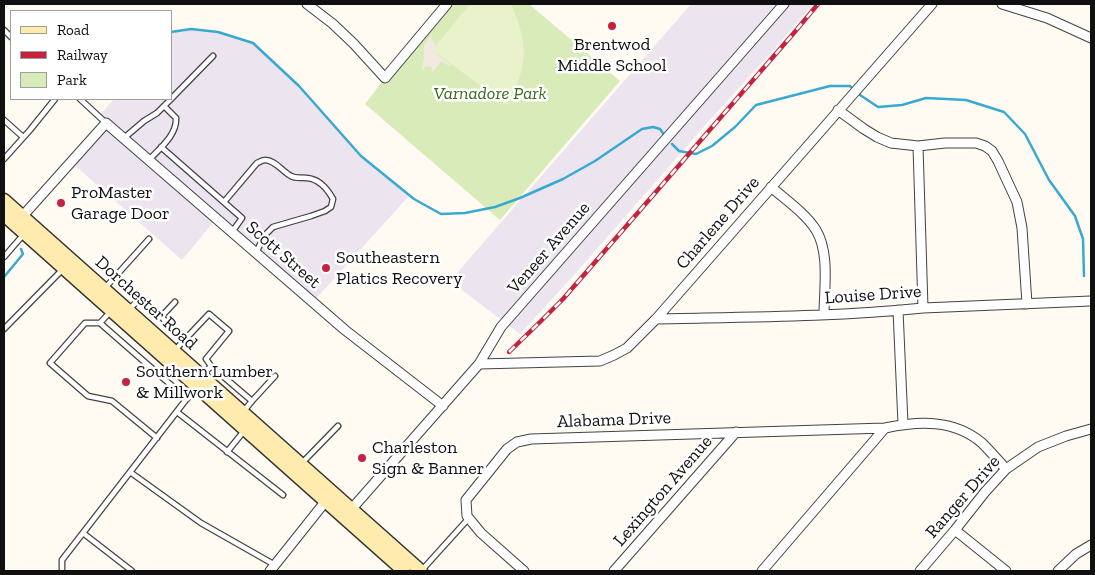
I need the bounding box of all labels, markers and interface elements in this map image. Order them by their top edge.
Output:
legend [10,10,172,100]
marker: Brentwod Middle School [606,20,618,32]
text: Road [57,21,89,39]
place label: Brentwod Middle School [557,34,667,76]
text: Railway [57,46,108,64]
text: Park [57,71,87,89]
park label: Varnadore Park [434,83,546,105]
street label: Charlene Drive [672,172,764,274]
place label: ProMaster Garage Door [71,182,170,224]
marker: ProMaster Garage Door [55,197,67,209]
street label: Veneer Avenue [503,198,595,298]
street label: Scott Street [241,217,325,293]
place label: Southeastern Platics Recovery [336,247,463,290]
street label: Dorchester Road [91,252,201,354]
marker: Southeastern Platics Recovery [320,262,332,274]
street label: Louise Drive [824,281,922,309]
place label: Southern Lumber & Millwork [136,361,273,404]
marker: Southern Lumber & Millwork [120,376,132,388]
street label: Alabama Drive [557,407,671,433]
street label: Lexington Avenue [609,431,717,551]
place label: Charleston Sign & Banner [372,437,484,479]
street label: Ranger Drive [921,451,1005,543]
marker: Charleston Sign & Banner [356,452,368,464]

